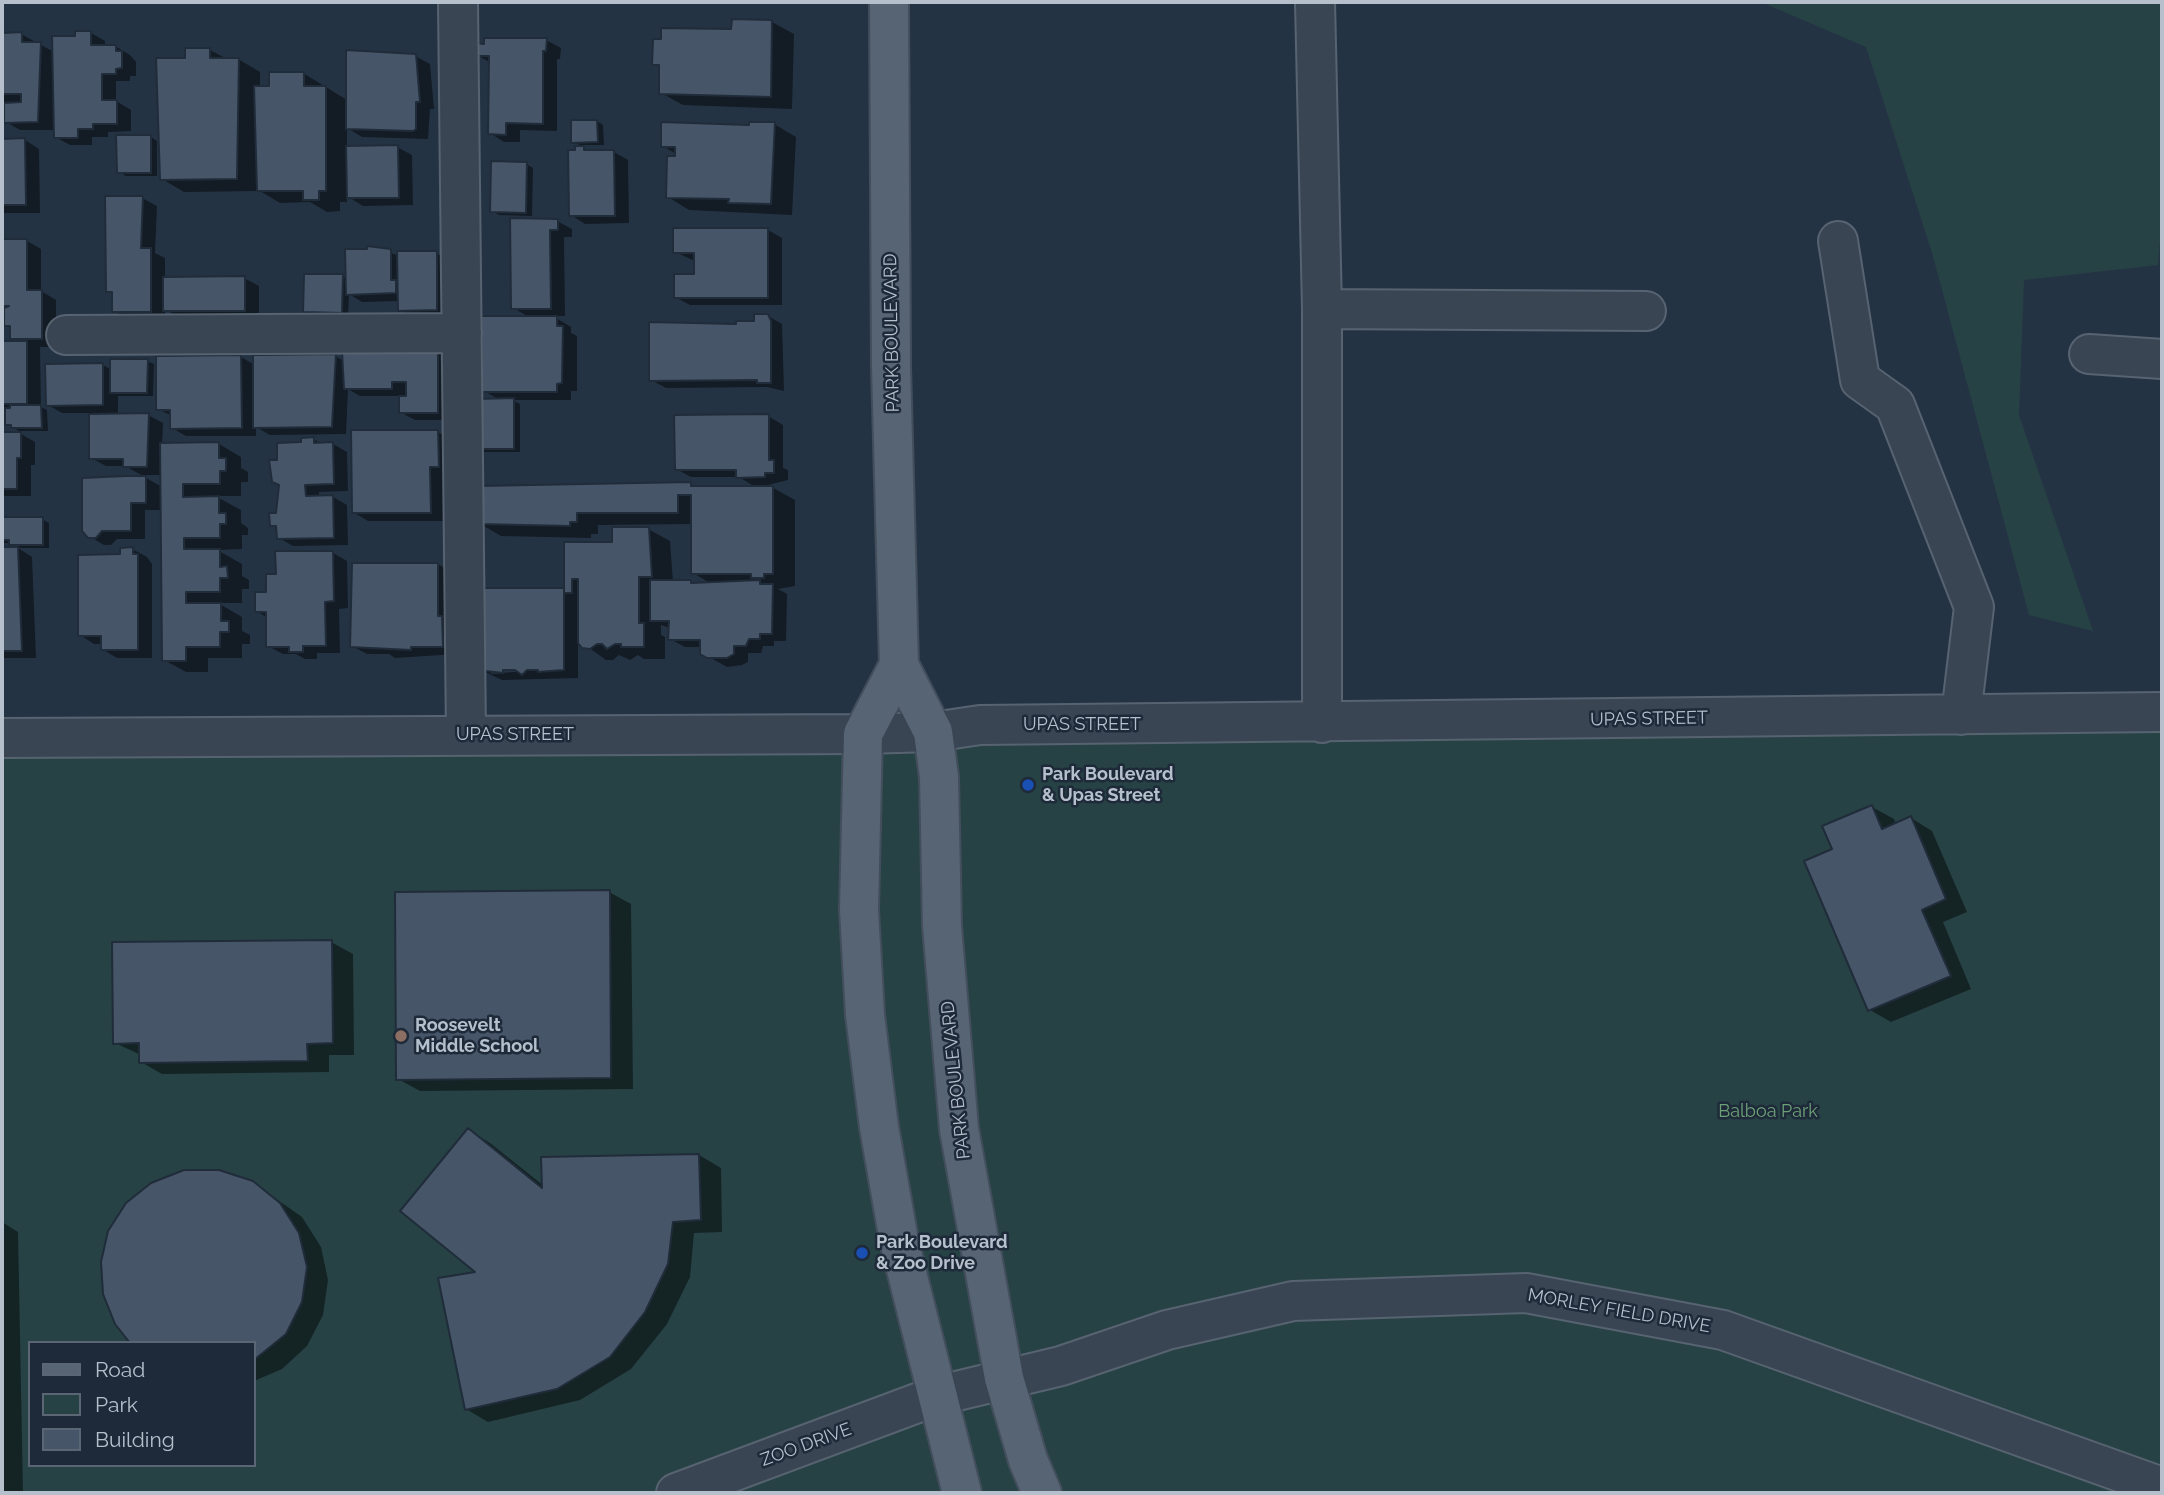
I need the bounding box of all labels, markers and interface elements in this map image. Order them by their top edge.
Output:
street label: PARK BOULEVARD [880,253,904,413]
street label: UPAS STREET [1590,707,1708,731]
street label: UPAS STREET [1023,714,1141,736]
street label: UPAS STREET [456,724,574,746]
place label: Park Boulevard & Upas Street [1042,764,1174,806]
marker: Park Boulevard & Upas Street [1020,777,1036,793]
street label: PARK BOULEVARD [937,1000,975,1160]
place label: Roosevelt Middle School [415,1015,539,1058]
marker: Roosevelt Middle School [393,1028,409,1044]
park label: Balboa Park [1718,1101,1818,1123]
place label: Park Boulevard & Zoo Drive [876,1232,1008,1274]
marker: Park Boulevard & Zoo Drive [854,1245,870,1261]
street label: MORLEY FIELD DRIVE [1526,1284,1712,1338]
legend [28,1341,256,1467]
text: Road [95,1357,145,1382]
text: Park [95,1392,138,1417]
street label: ZOO DRIVE [758,1419,854,1471]
text: Building [95,1427,175,1452]

